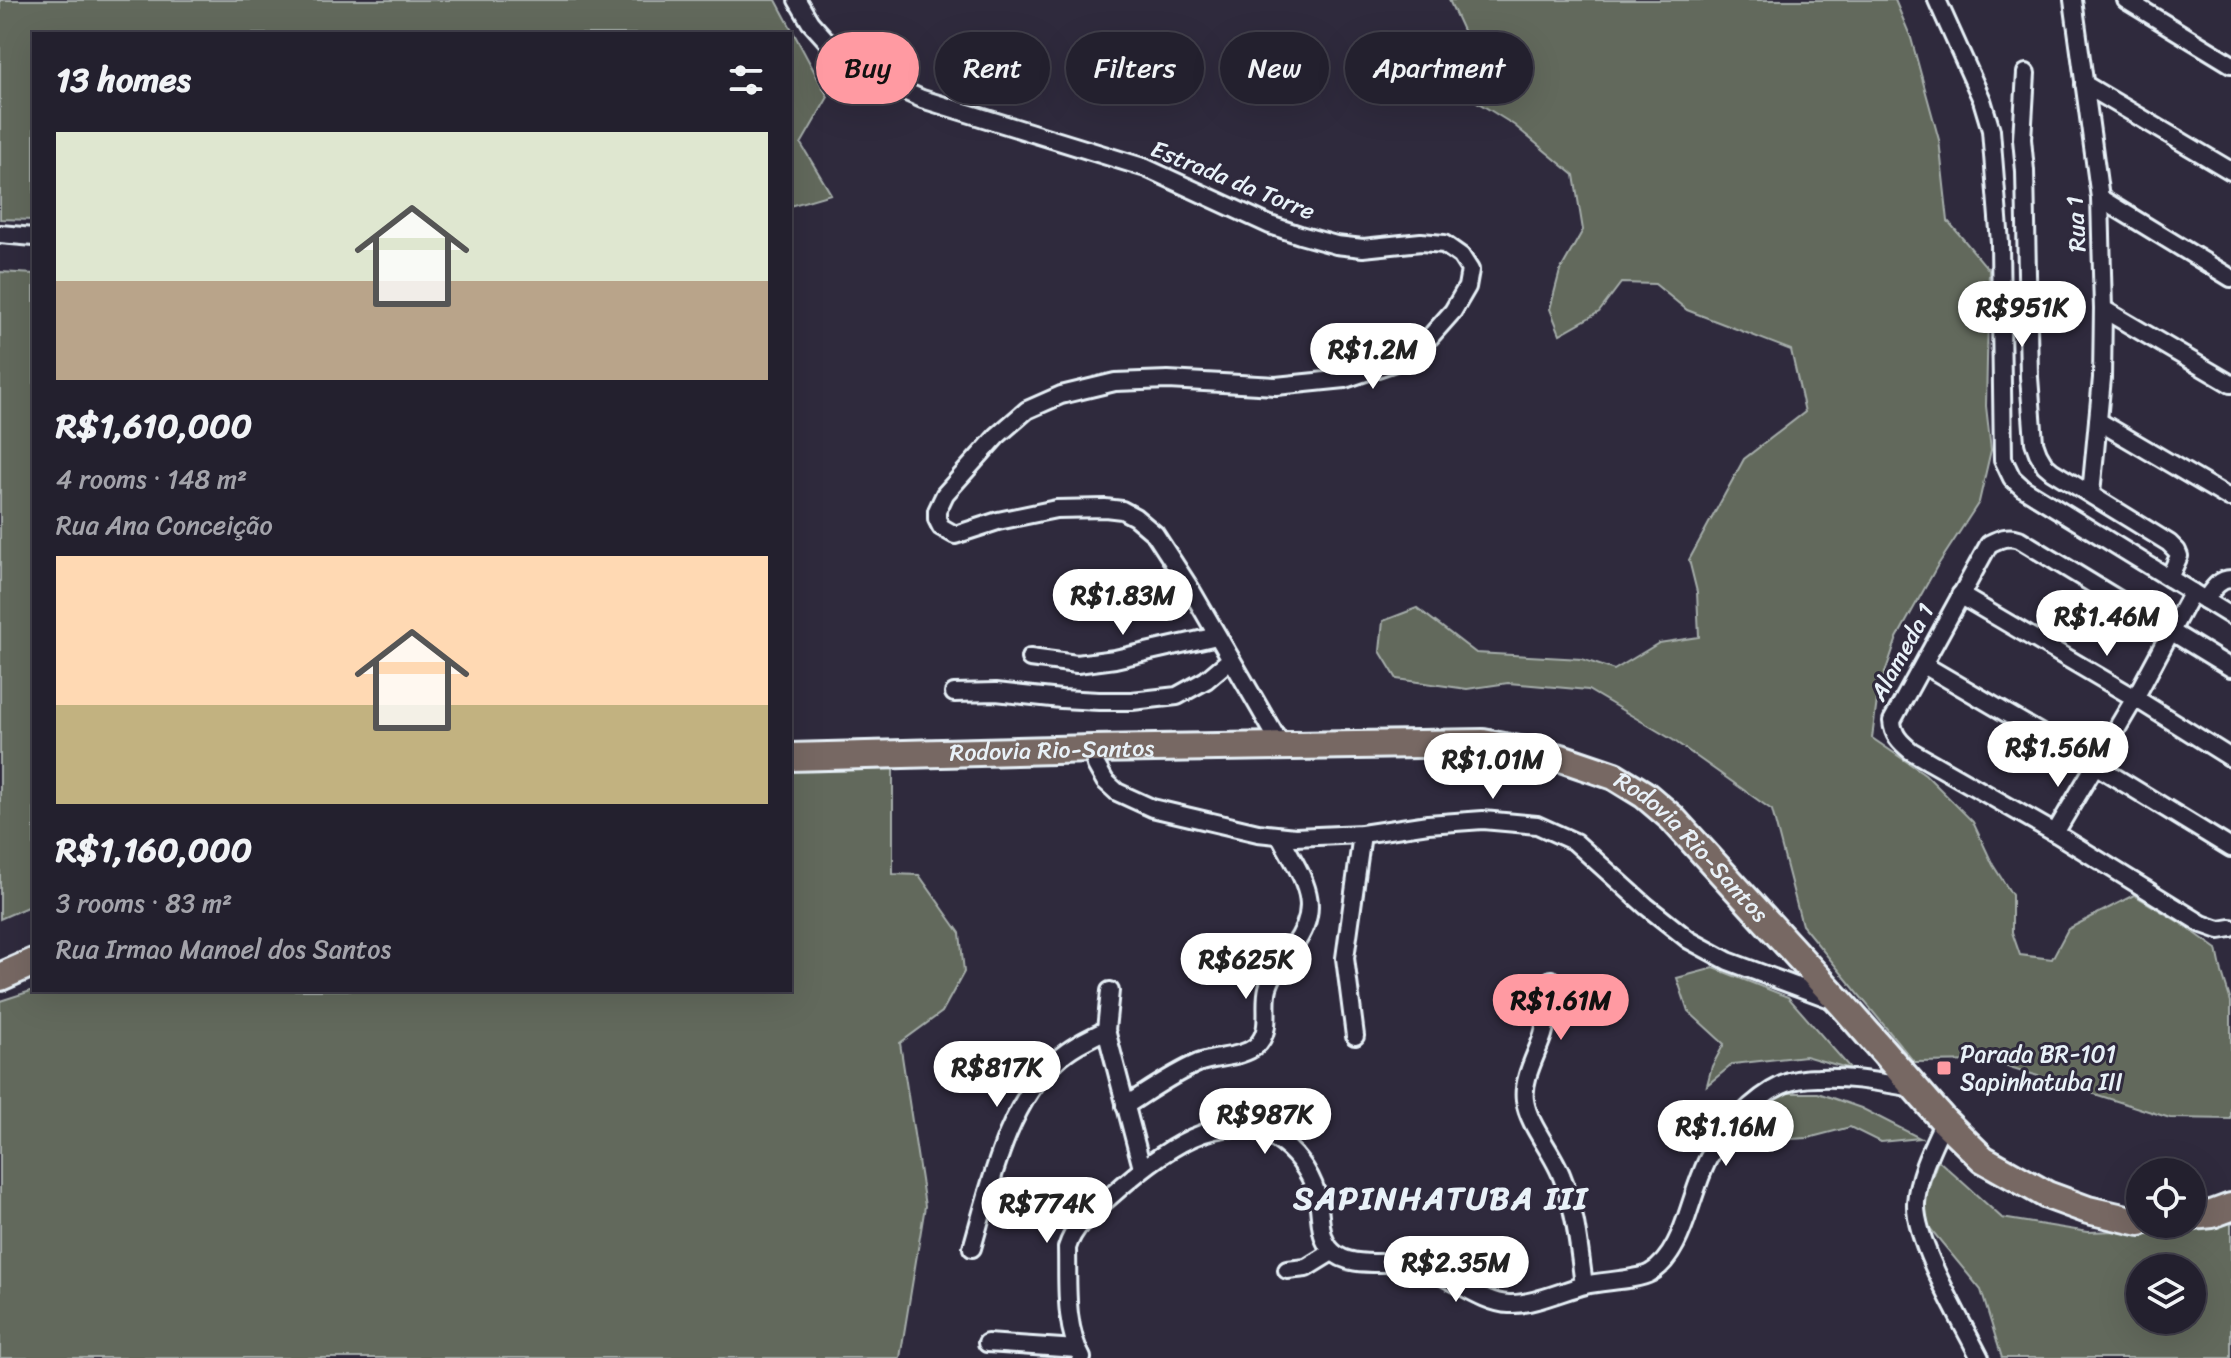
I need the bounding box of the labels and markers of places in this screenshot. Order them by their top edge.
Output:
pin: R$951K [1957,281,2087,349]
pin: R$1.2M [1308,323,1438,391]
pin: R$1.83M [1049,569,1197,637]
pin: R$1.46M [2033,590,2181,658]
pin: R$1.56M [1984,721,2132,789]
pin: R$1.01M [1419,733,1567,801]
pin: R$625K [1181,933,1311,1001]
pin: R$1.61M [1487,974,1635,1042]
place label: Parada BR-101 Sapinhatuba III [1960,1033,2123,1103]
pin: R$817K [932,1041,1062,1109]
marker: Parada BR-101 Sapinhatuba III [1935,1059,1953,1077]
pin: R$987K [1200,1088,1330,1156]
pin: R$1.16M [1652,1100,1800,1168]
pin: R$774K [982,1177,1112,1245]
pin: R$2.35M [1382,1236,1530,1304]

